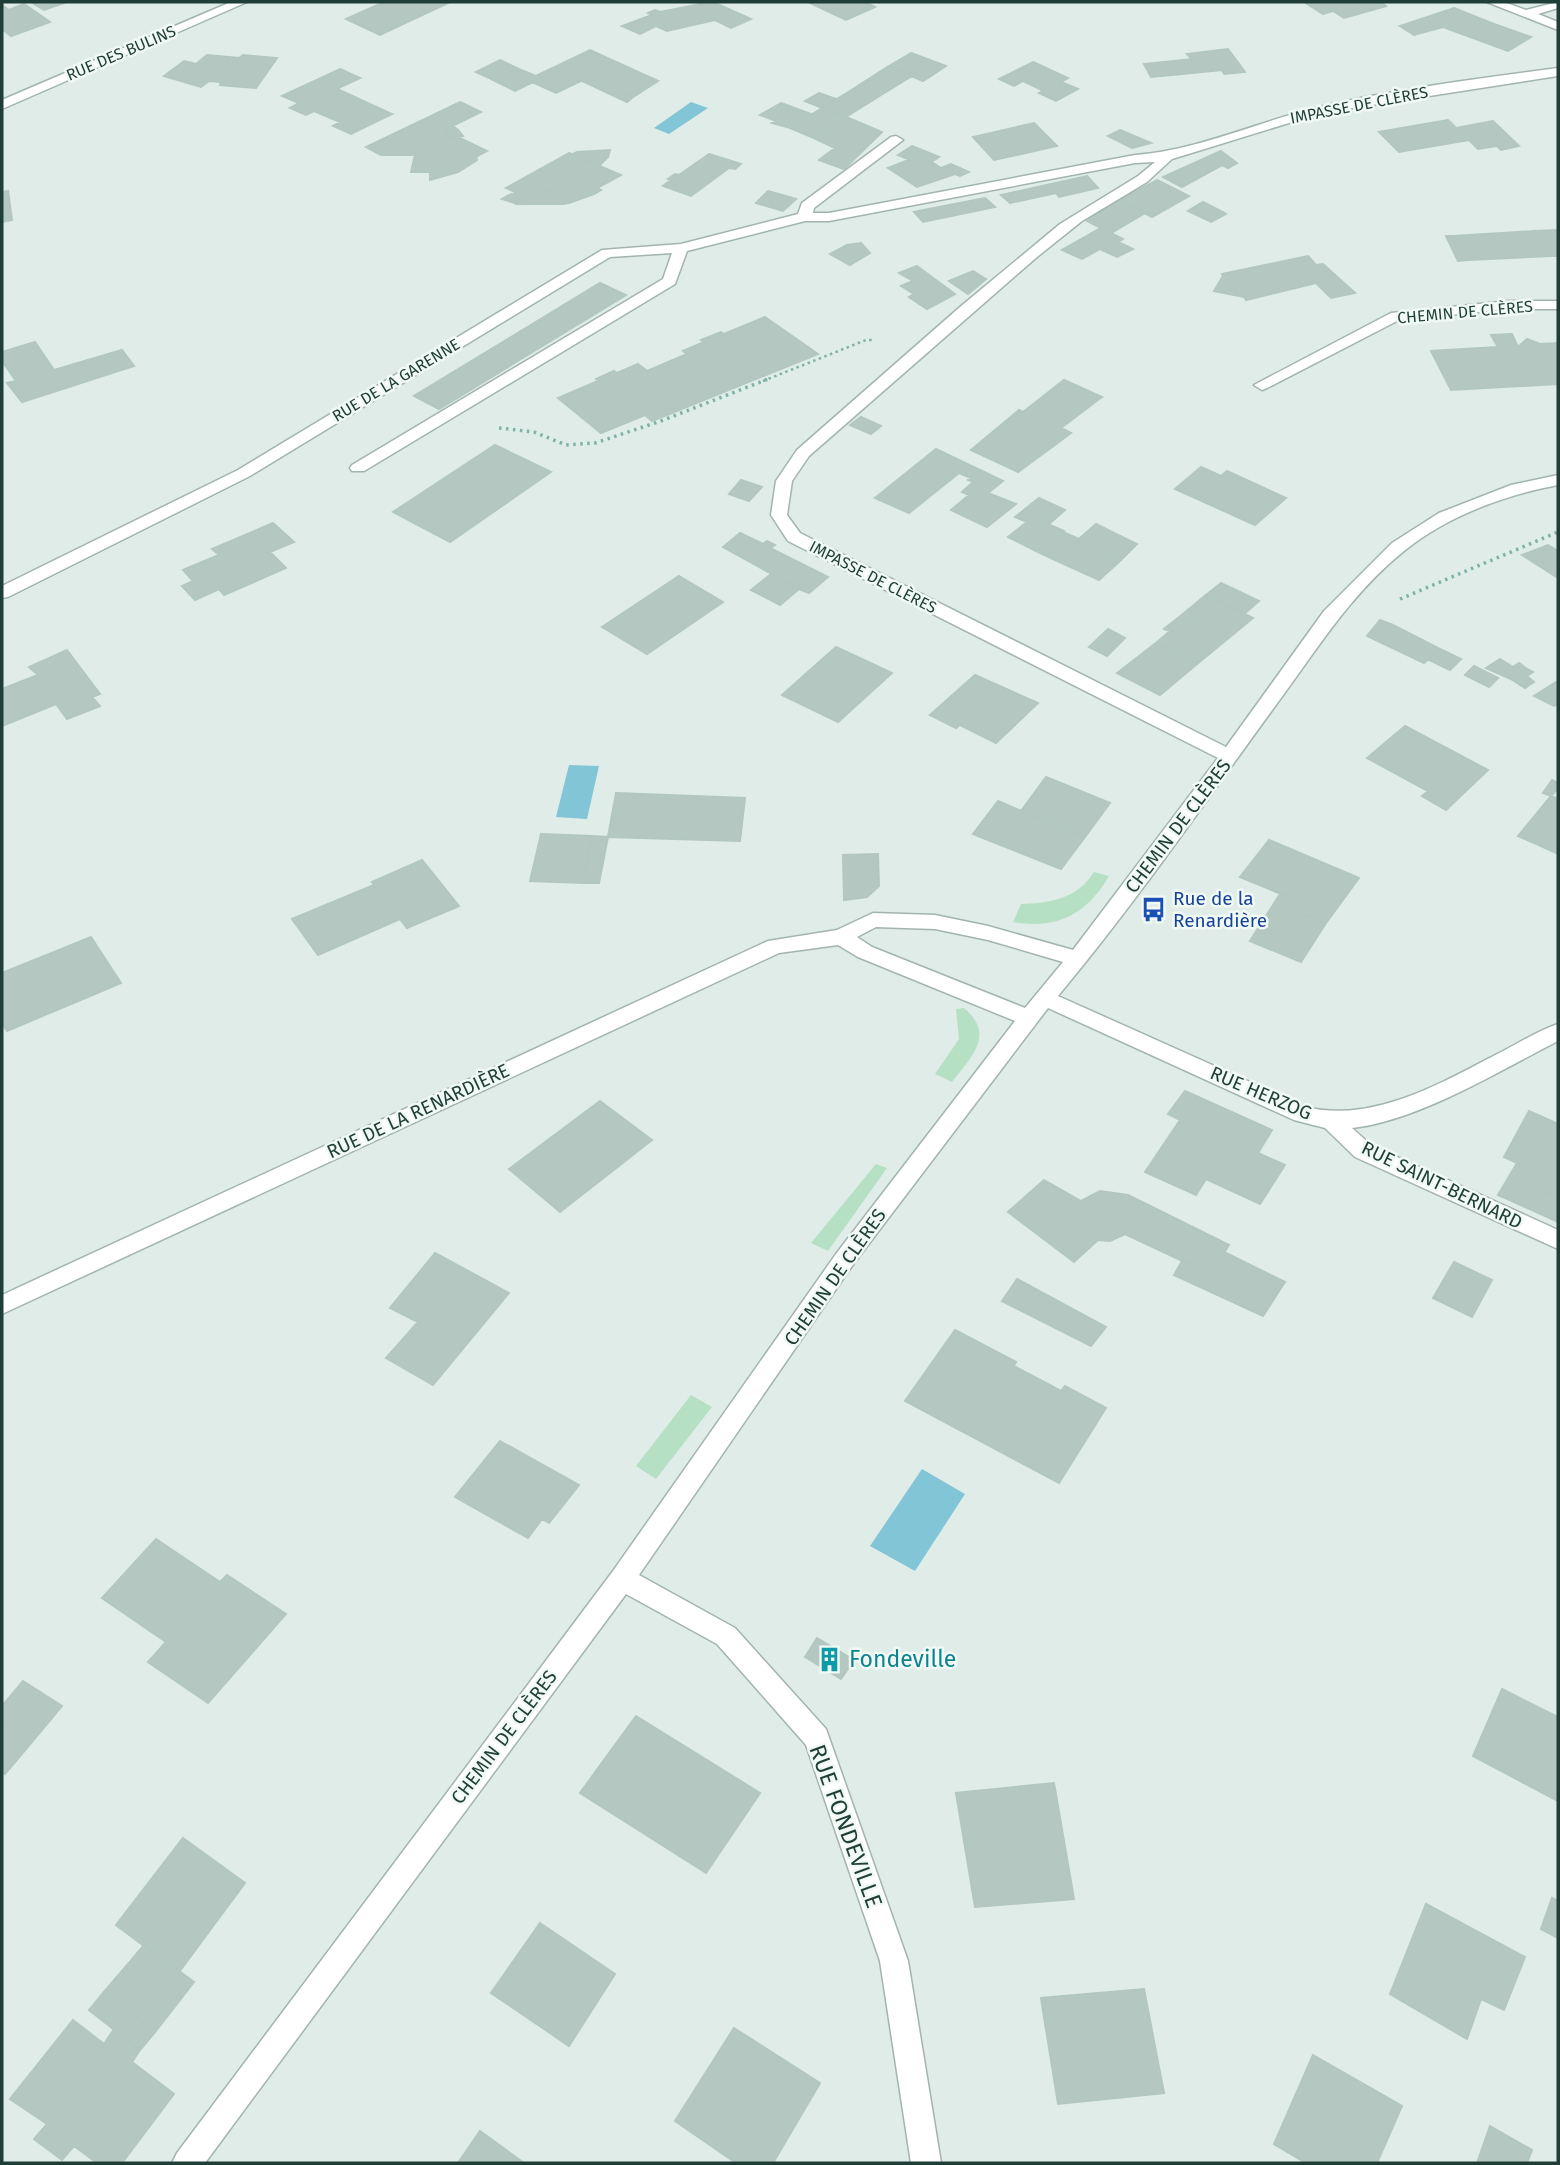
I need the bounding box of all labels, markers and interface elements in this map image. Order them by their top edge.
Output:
street label: RUE DES BULINS [63,21,179,85]
street label: IMPASSE DE CLÈRES [1288,81,1430,128]
street label: CHEMIN DE CLÈRES [1396,296,1534,327]
street label: RUE DE LA GARENNE [329,334,463,426]
street label: IMPASSE DE CLÈRES [806,536,940,617]
street label: CHEMIN DE CLÈRES [1120,755,1236,897]
place label: Rue de la Renardière [1173,887,1267,932]
bus stop icon: Rue de la Renardière [1139,895,1167,923]
street label: RUE DE LA RENARDIÈRE [323,1059,513,1163]
street label: RUE HERZOG [1207,1061,1315,1125]
street label: RUE SAINT-BERNARD [1358,1136,1526,1234]
street label: CHEMIN DE CLÈRES [779,1204,891,1350]
building icon: Fondeville [815,1645,843,1673]
place label: Fondeville [849,1645,956,1673]
street label: CHEMIN DE CLÈRES [446,1666,562,1808]
street label: RUE FONDEVILLE [803,1740,889,1912]

